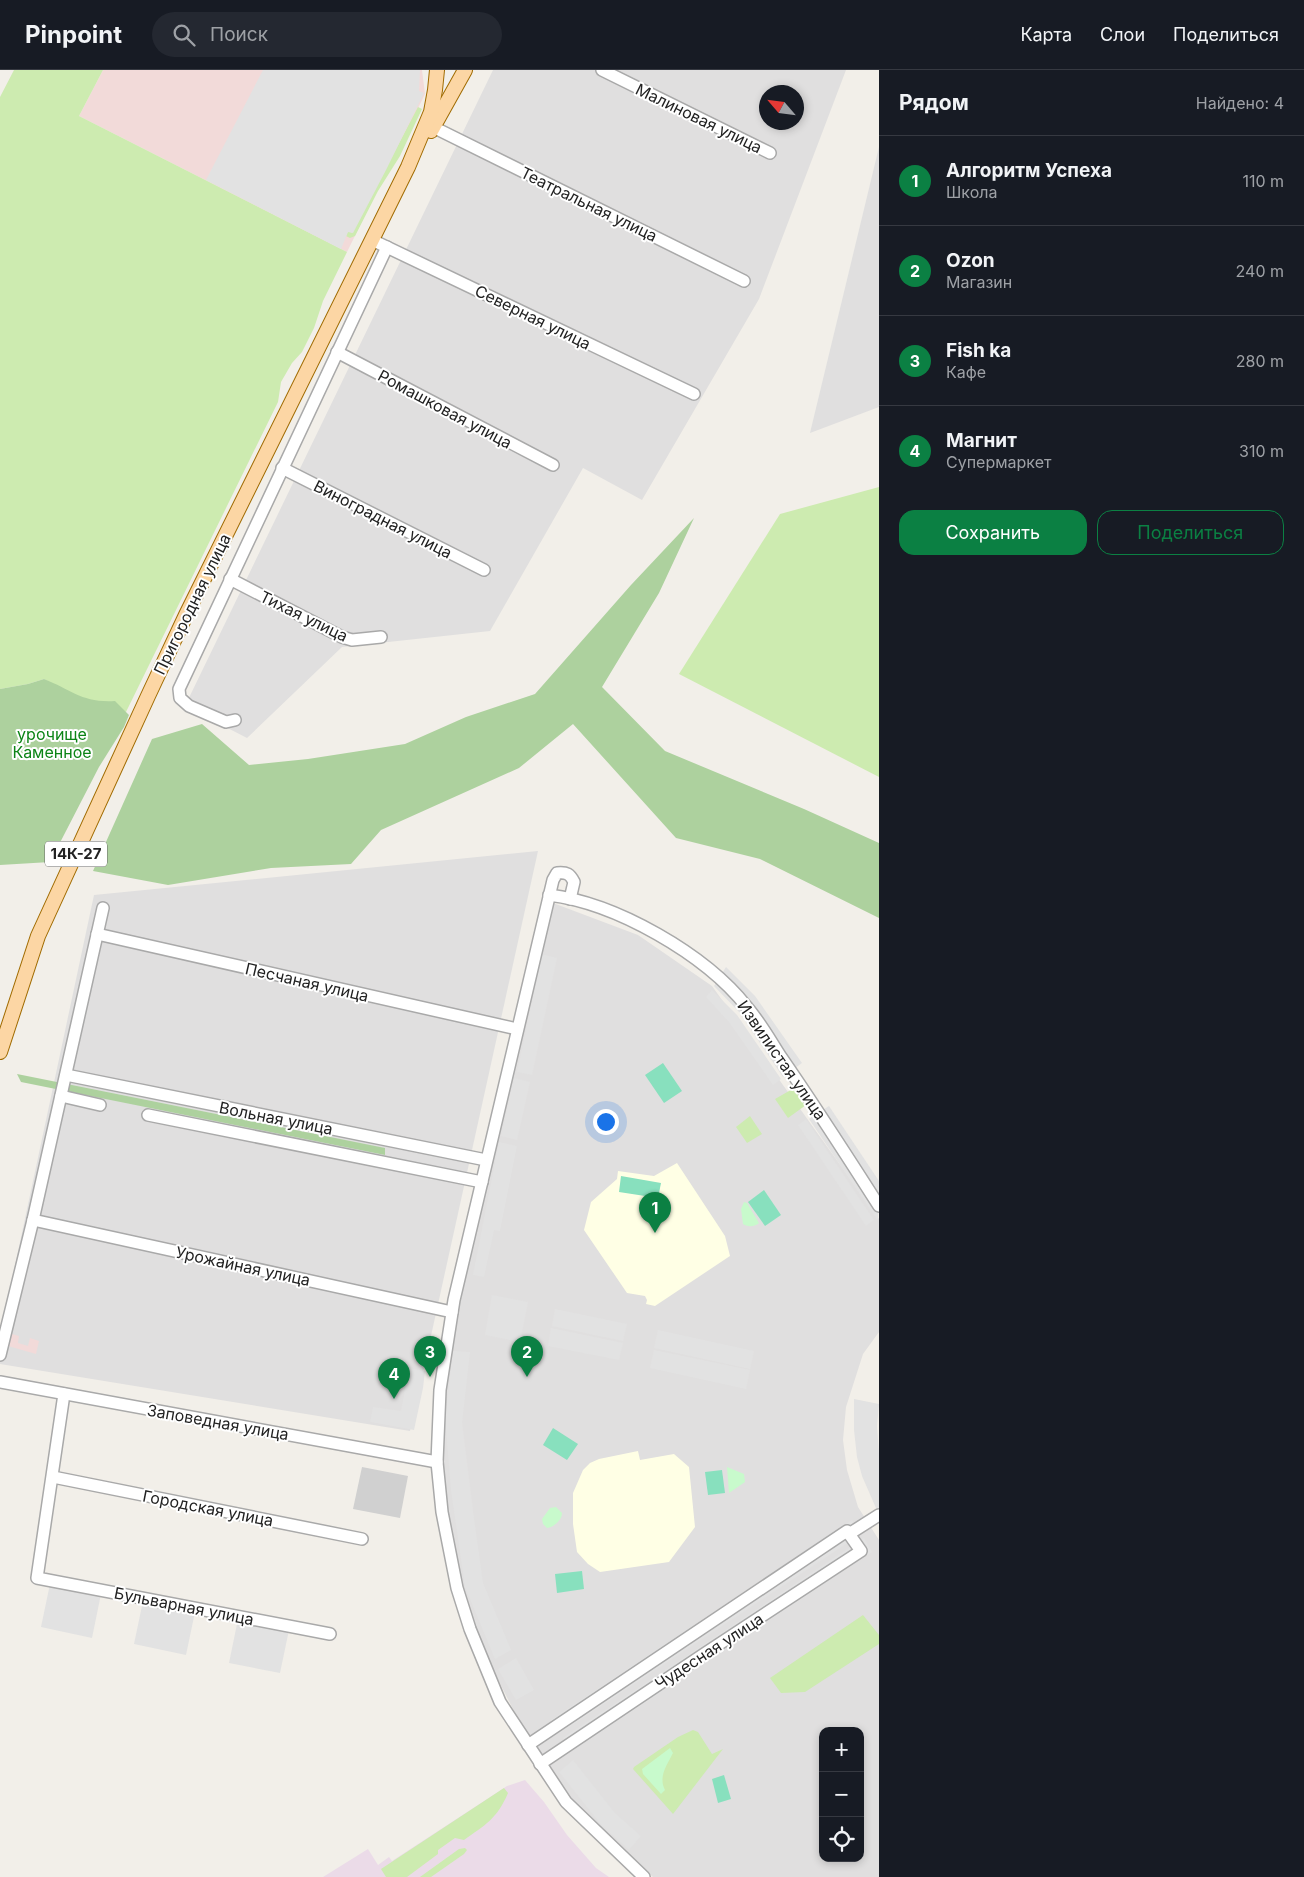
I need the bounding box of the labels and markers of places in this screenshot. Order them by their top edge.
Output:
pin: 1 [639,1192,671,1233]
pin: 3 [414,1336,446,1377]
pin: 2 [511,1336,543,1377]
pin: 4 [378,1358,410,1399]

